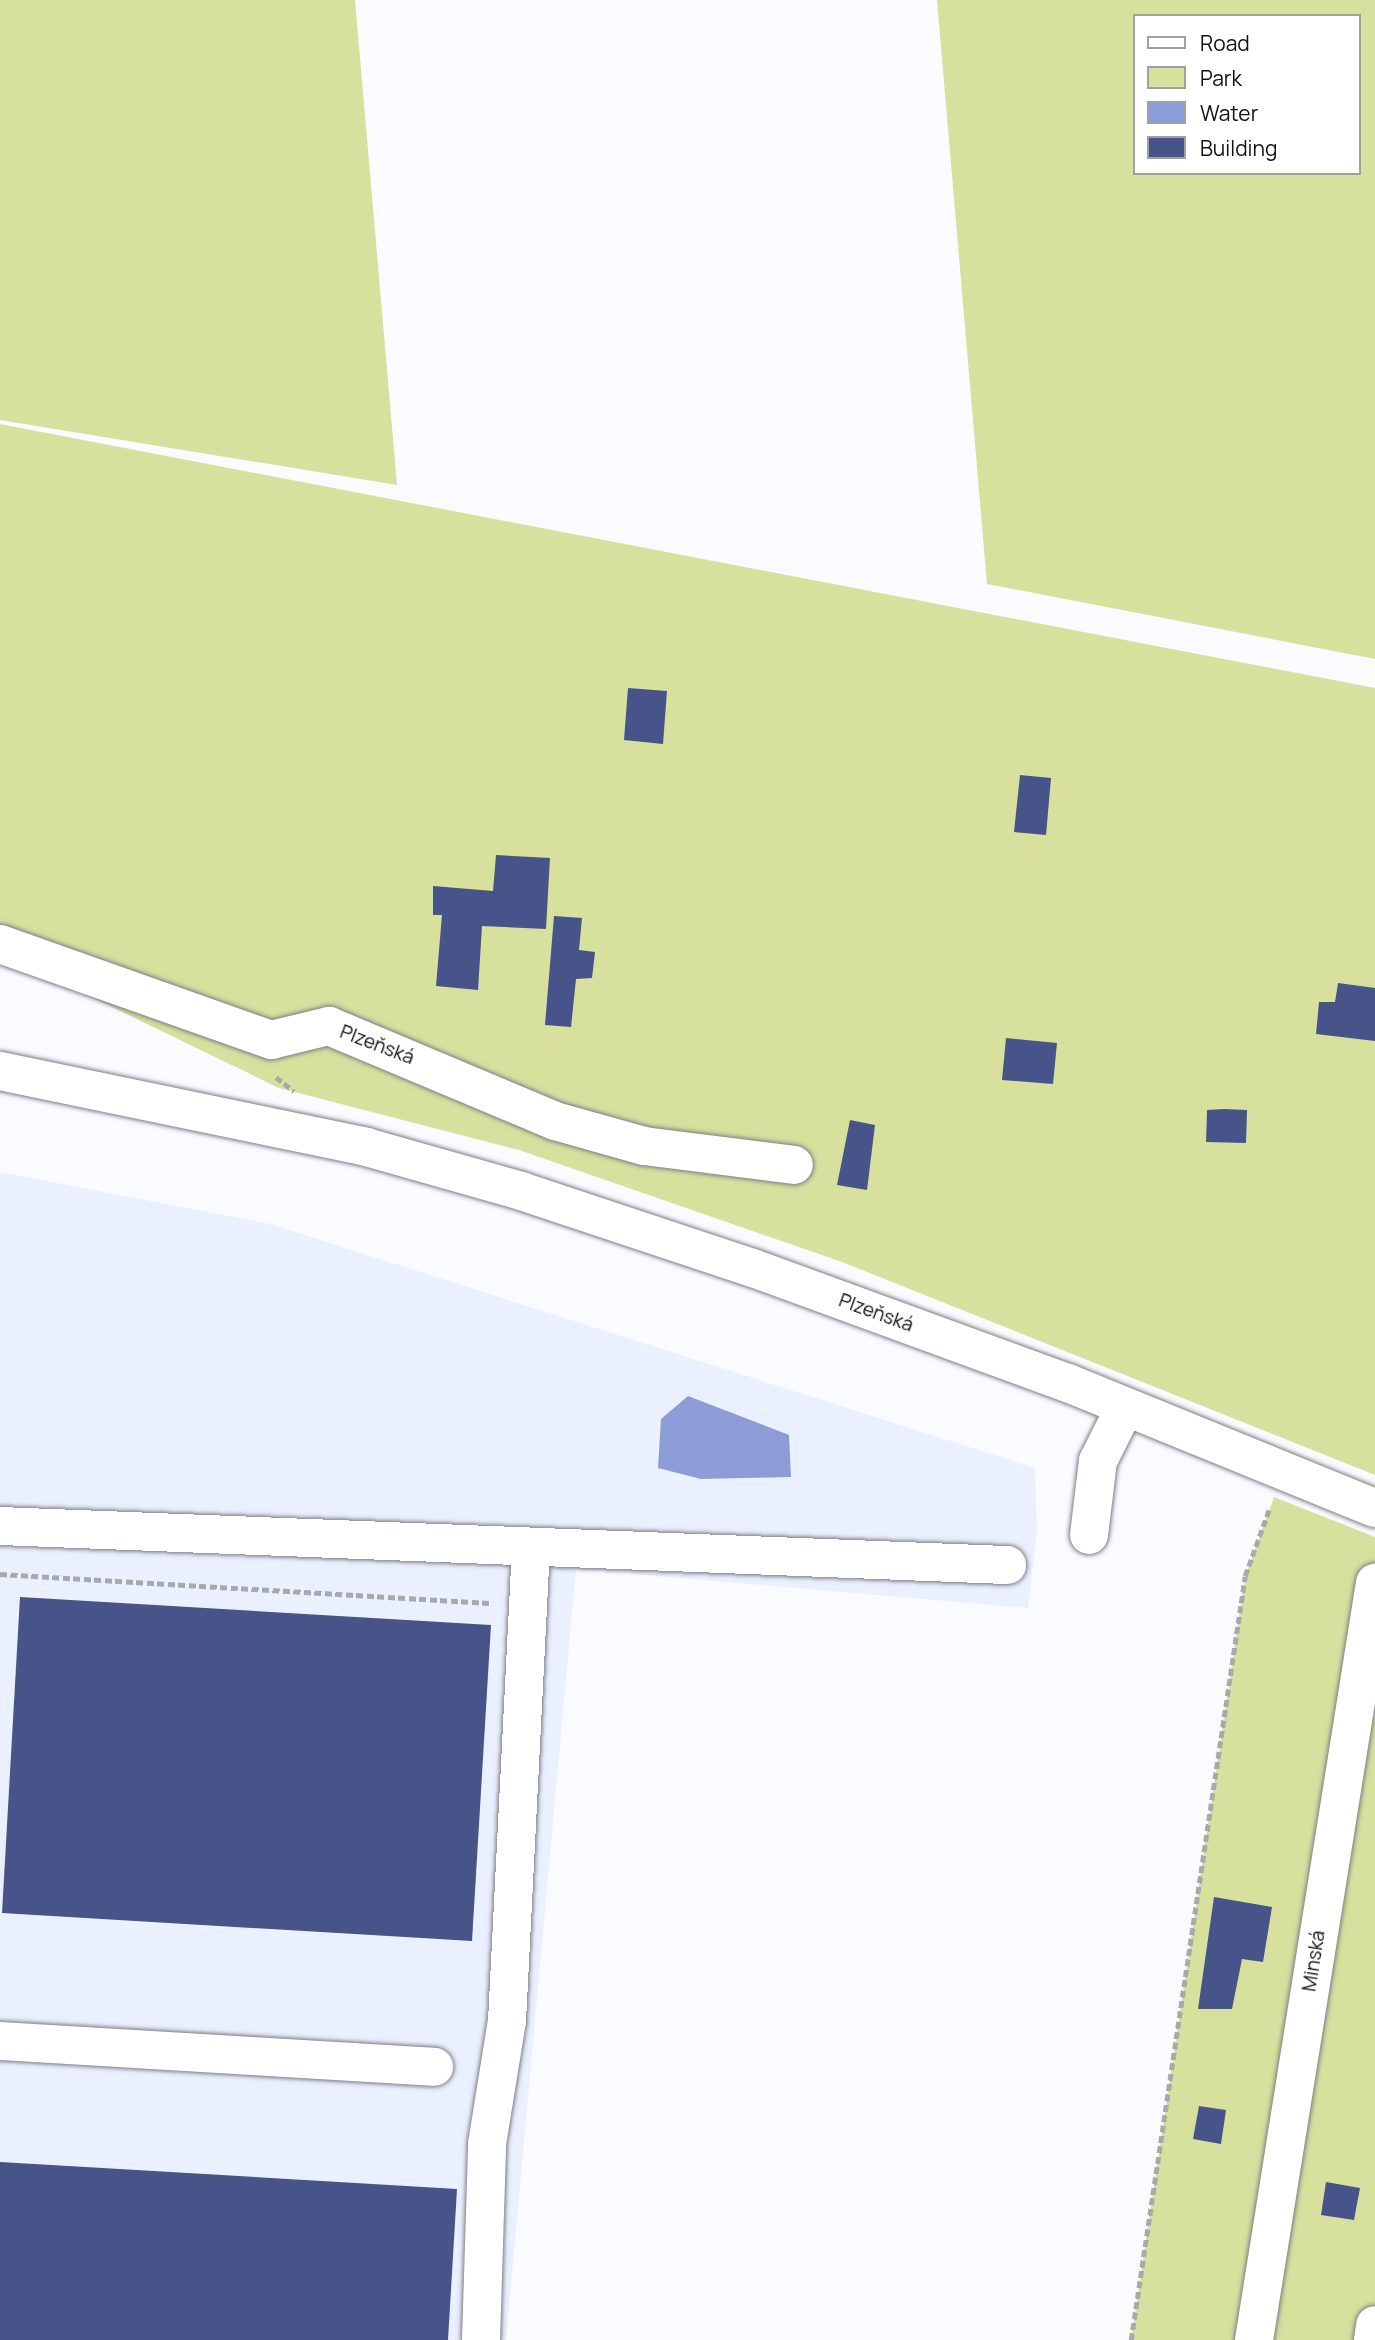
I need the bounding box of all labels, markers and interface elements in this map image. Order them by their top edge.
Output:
legend [1134,14,1361,175]
text: Road [1200,29,1250,57]
text: Park [1200,64,1242,92]
text: Water [1200,99,1258,127]
text: Building [1200,134,1277,162]
street label: Plzeňská [337,1020,417,1070]
street label: Plzeňská [836,1289,916,1337]
street label: Minská [1298,1929,1330,1993]

